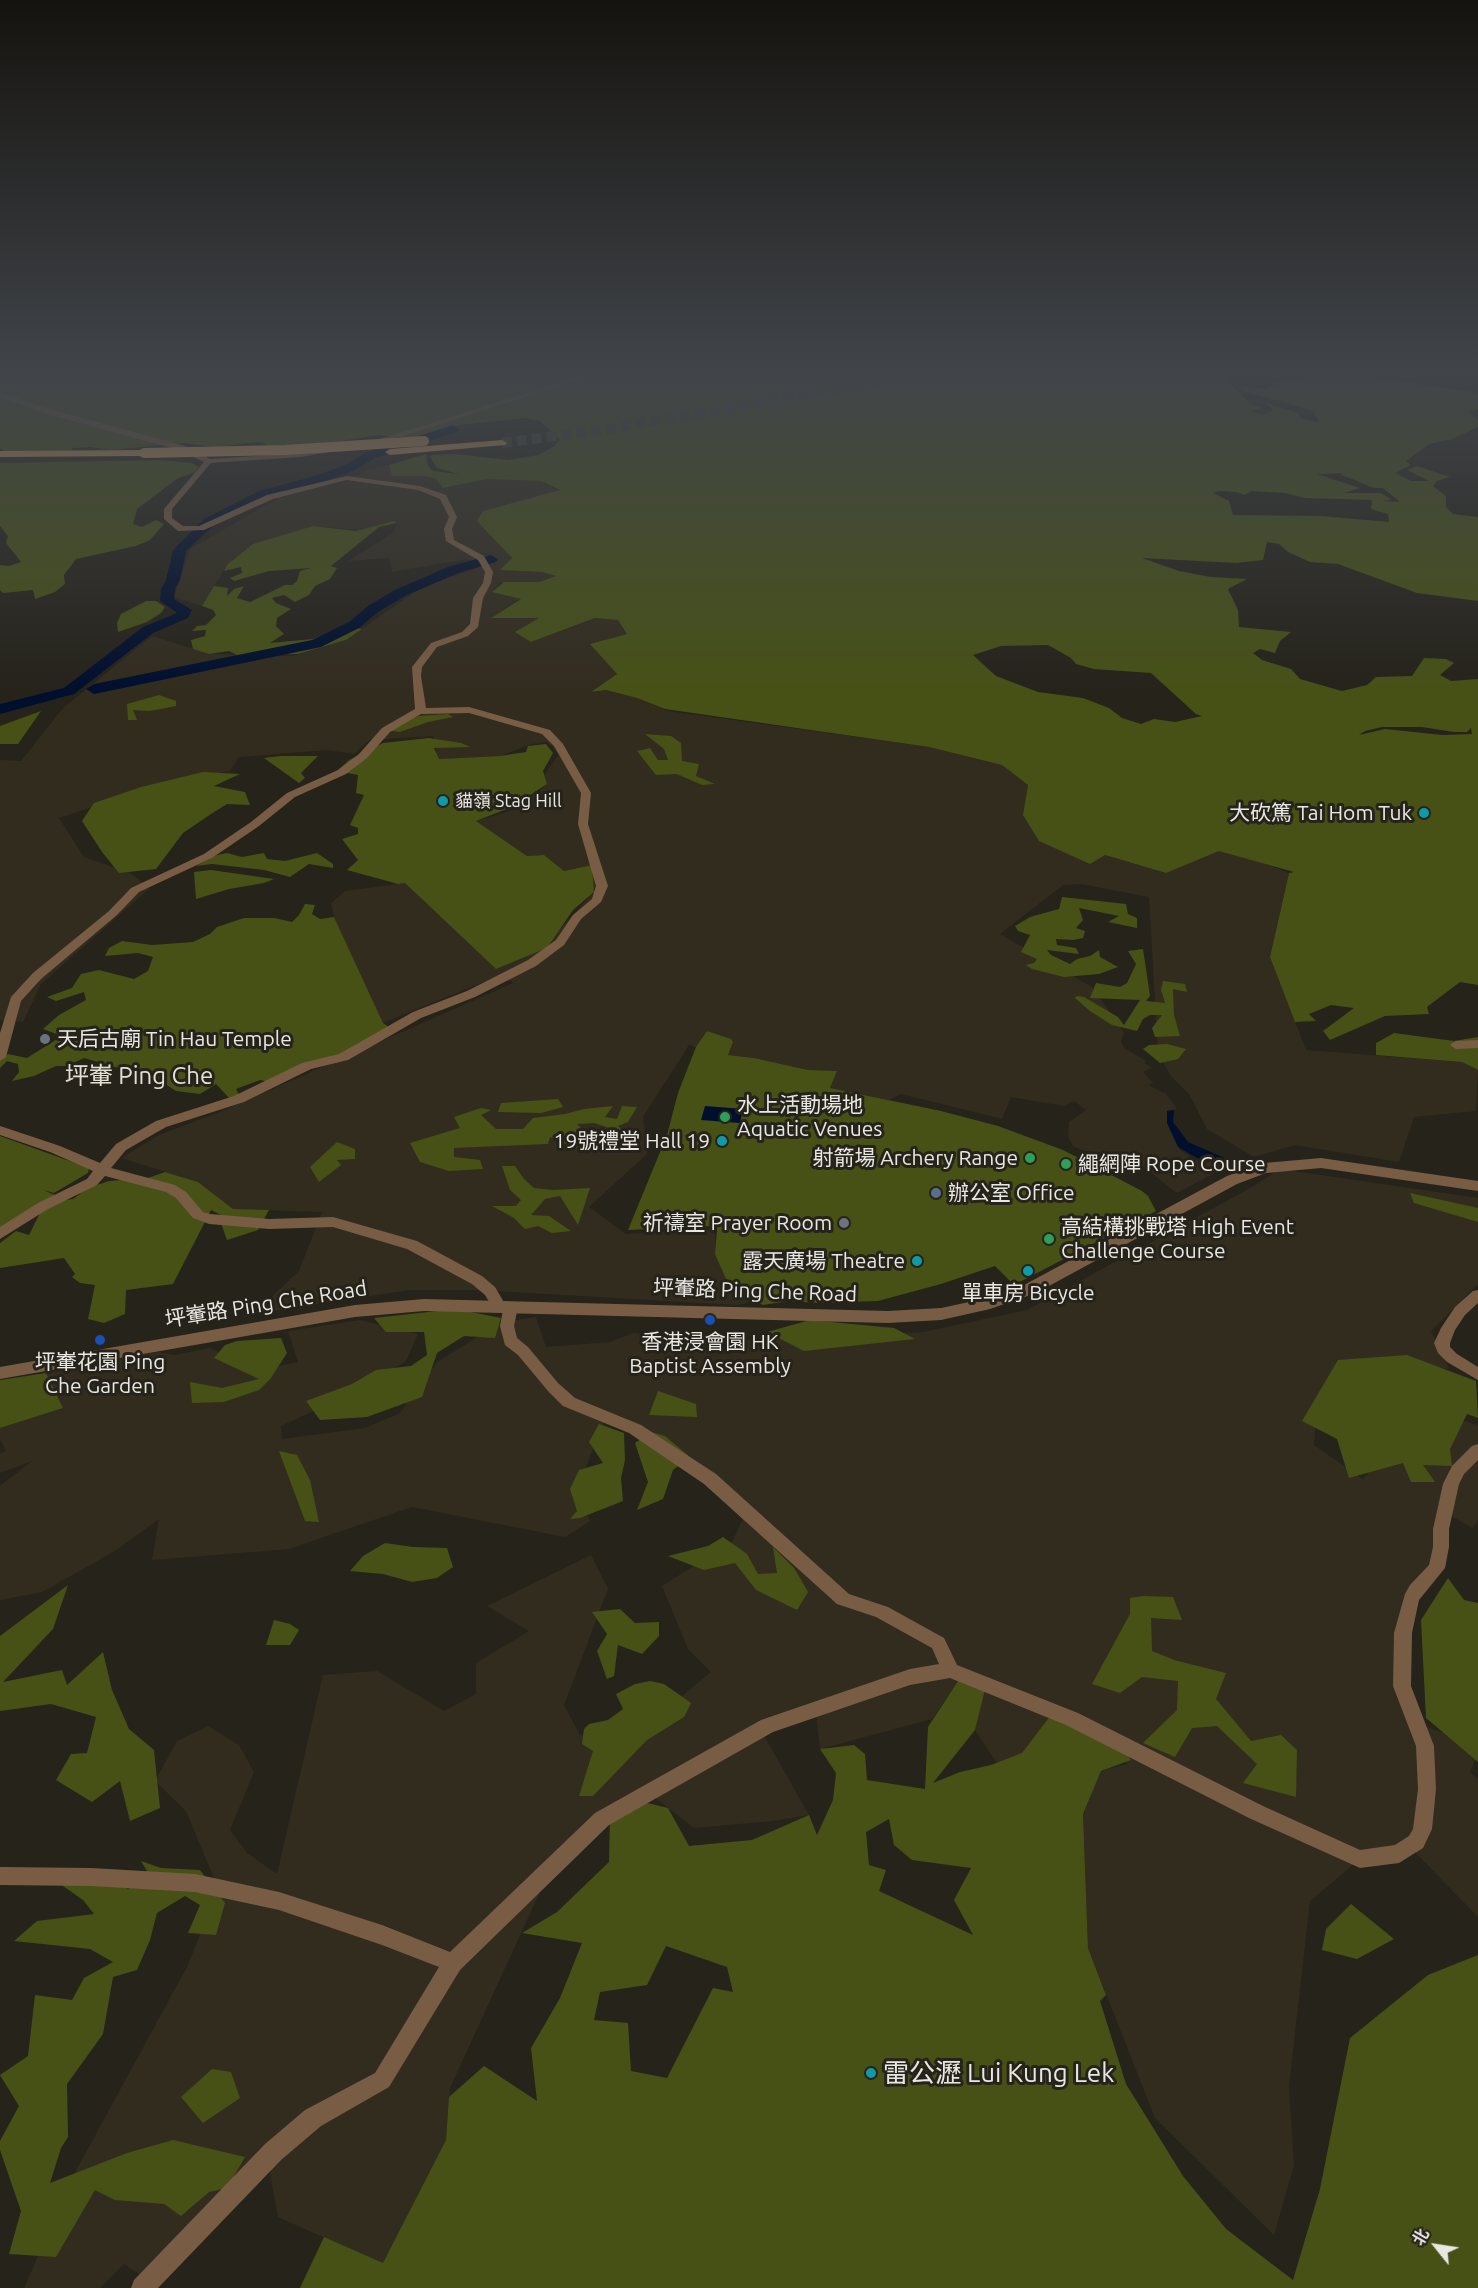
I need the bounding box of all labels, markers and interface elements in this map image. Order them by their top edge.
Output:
place label: 貓嶺 Stag Hill [455,790,562,812]
marker: 貓嶺 Stag Hill [436,794,450,808]
place label: 大砍篤 Tai Hom Tuk [1229,800,1412,826]
marker: 大砍篤 Tai Hom Tuk [1417,806,1431,820]
place label: 天后古廟 Tin Hau Temple [57,1026,292,1052]
marker: 天后古廟 Tin Hau Temple [38,1032,52,1046]
district label: 坪輋 Ping Che [65,1062,213,1090]
place label: 水上活動場地 Aquatic Venues [737,1092,882,1142]
marker: 水上活動場地 Aquatic Venues [718,1110,732,1124]
place label: 19號禮堂 Hall 19 [554,1128,710,1154]
marker: 19號禮堂 Hall 19 [715,1134,729,1148]
place label: 射箭場 Archery Range [812,1145,1018,1171]
marker: 射箭場 Archery Range [1023,1151,1037,1165]
place label: 繩網陣 Rope Course [1078,1151,1266,1177]
marker: 繩網陣 Rope Course [1059,1157,1073,1171]
place label: 辦公室 Office [948,1180,1075,1206]
marker: 辦公室 Office [929,1186,943,1200]
place label: 祈禱室 Prayer Room [643,1210,832,1236]
place label: 高結構挑戰塔 High Event Challenge Course [1061,1214,1294,1264]
marker: 祈禱室 Prayer Room [837,1216,851,1230]
marker: 高結構挑戰塔 High Event Challenge Course [1042,1232,1056,1246]
place label: 露天廣場 Theatre [742,1248,905,1274]
marker: 露天廣場 Theatre [910,1254,924,1268]
marker: 單車房 Bicycle [1021,1264,1035,1278]
street label: 坪輋路 Ping Che Road [653,1275,857,1307]
street label: 坪輋路 Ping Che Road [163,1276,369,1332]
place label: 單車房 Bicycle [961,1280,1095,1306]
marker: 香港浸會園 HK Baptist Assembly [703,1313,717,1327]
place label: 香港浸會園 HK Baptist Assembly [629,1329,791,1379]
marker: 坪輋花園 Ping Che Garden [93,1333,107,1347]
place label: 坪輋花園 Ping Che Garden [35,1349,165,1399]
place label: 雷公瀝 Lui Kung Lek [883,2057,1114,2089]
marker: 雷公瀝 Lui Kung Lek [864,2066,878,2080]
north arrow [1406,2216,1466,2276]
text: 北 [1409,2226,1432,2248]

